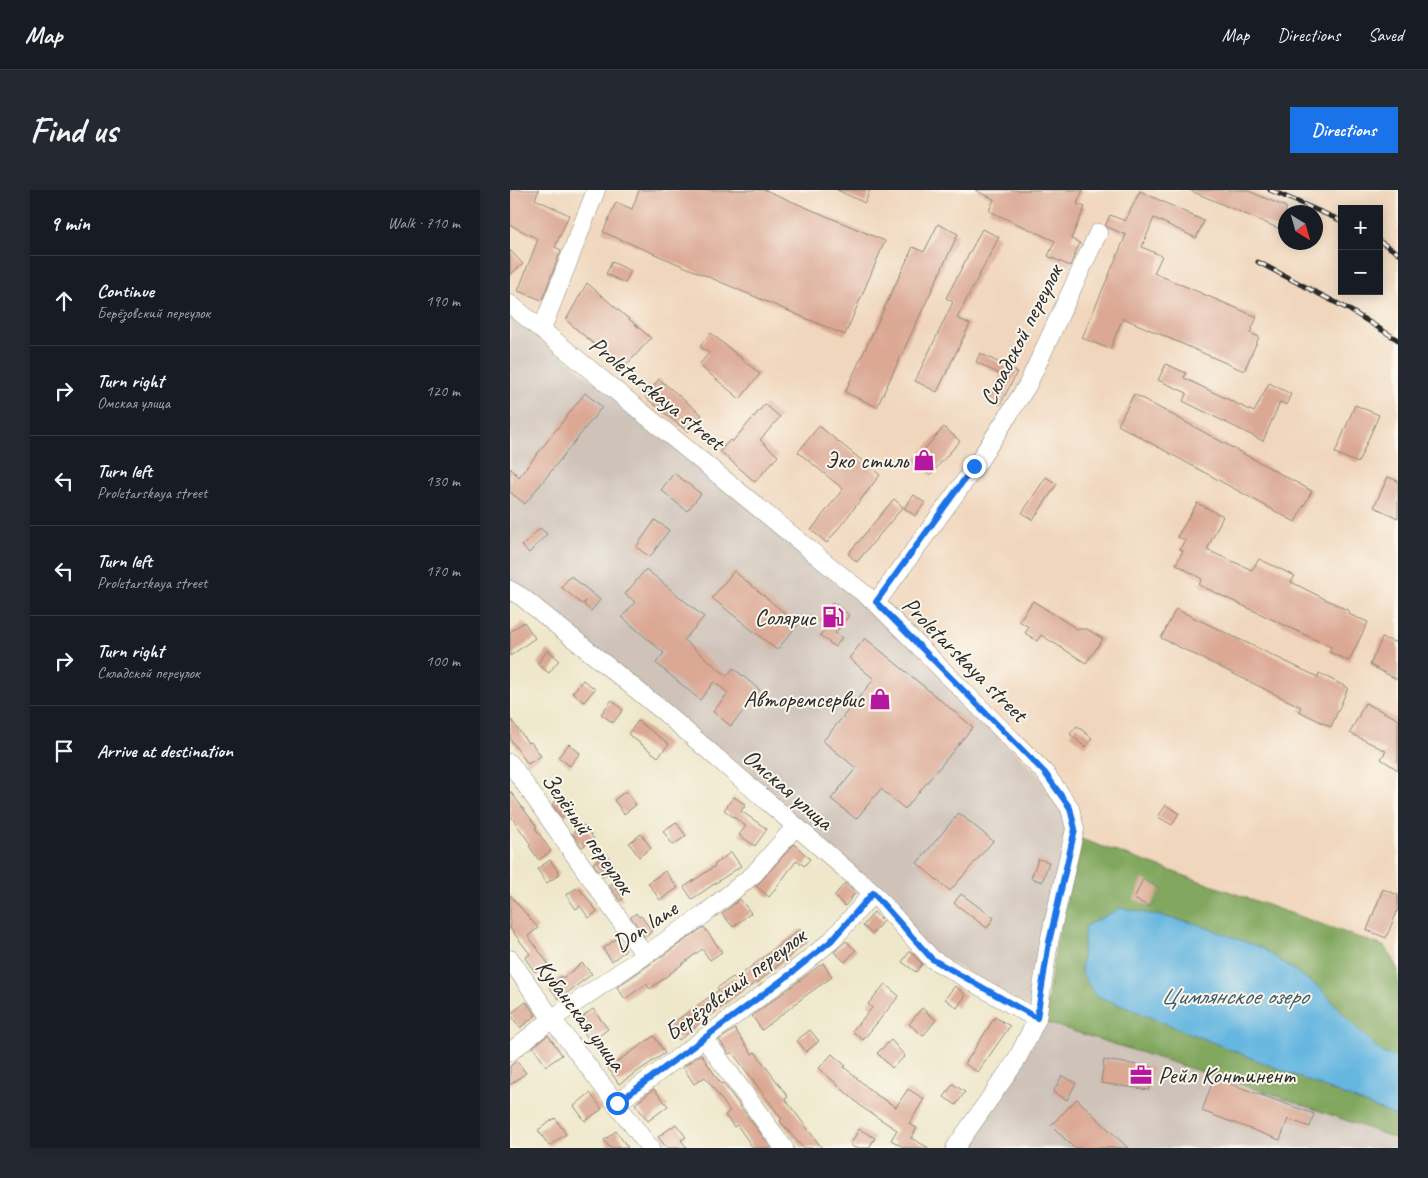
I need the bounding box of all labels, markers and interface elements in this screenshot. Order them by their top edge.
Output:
text: Map [25,20,62,50]
text: Map [1222,24,1249,46]
text: Directions [1277,24,1340,46]
text: Saved [1368,24,1403,46]
button: Directions [1290,107,1398,153]
text: Find us [30,108,117,153]
north arrow [1278,205,1323,250]
map controls [1338,205,1383,295]
button: + [1338,205,1383,250]
text: 9 min [50,210,90,236]
text: Walk · 710 m [388,213,460,233]
button: − [1338,250,1383,295]
street label: Складской переулок [973,258,1070,410]
text: Continue [97,279,154,303]
icon: ahead [50,287,78,315]
text: 190 m [426,291,460,311]
text: Берёзовский переулок [97,303,210,323]
street label: Proletarskaya street [583,329,732,458]
text: Turn right [97,369,164,393]
icon: right [50,377,78,405]
text: 120 m [426,381,460,401]
text: Омская улица [97,393,170,413]
place label: Эко стиль [825,445,910,475]
shop icon: Эко стиль [911,447,937,473]
route end [963,455,986,478]
text: Turn left [97,459,152,483]
icon: left [50,467,78,495]
text: 130 m [426,471,460,491]
text: Proletarskaya street [97,483,207,503]
text: Turn left [97,549,152,573]
icon: left [50,557,78,585]
text: 170 m [426,561,460,581]
text: Proletarskaya street [97,573,207,593]
street label: Proletarskaya street [896,590,1036,730]
place label: Солярис [754,602,817,632]
fuel station icon: Солярис [820,604,846,630]
text: Turn right [97,639,164,663]
icon: right [50,647,78,675]
text: 100 m [426,651,460,671]
text: Складской переулок [97,663,200,683]
place label: Авторемсервис [743,684,866,714]
shop icon: Авторемсервис [867,686,893,712]
icon: arrive [50,737,78,765]
text: Arrive at destination [97,739,233,763]
street label: Омская улица [737,742,840,837]
street label: Зелёный переулок [535,766,642,901]
street label: Don lane [607,892,685,958]
street label: Берёзовский переулок [658,920,814,1048]
street label: Кубанская улица [529,953,634,1078]
water label: Цимлянское озеро [1160,980,1311,1012]
place label: Рейл Континент [1158,1060,1296,1090]
office icon: Рейл Континент [1128,1062,1154,1088]
route start [606,1092,629,1115]

